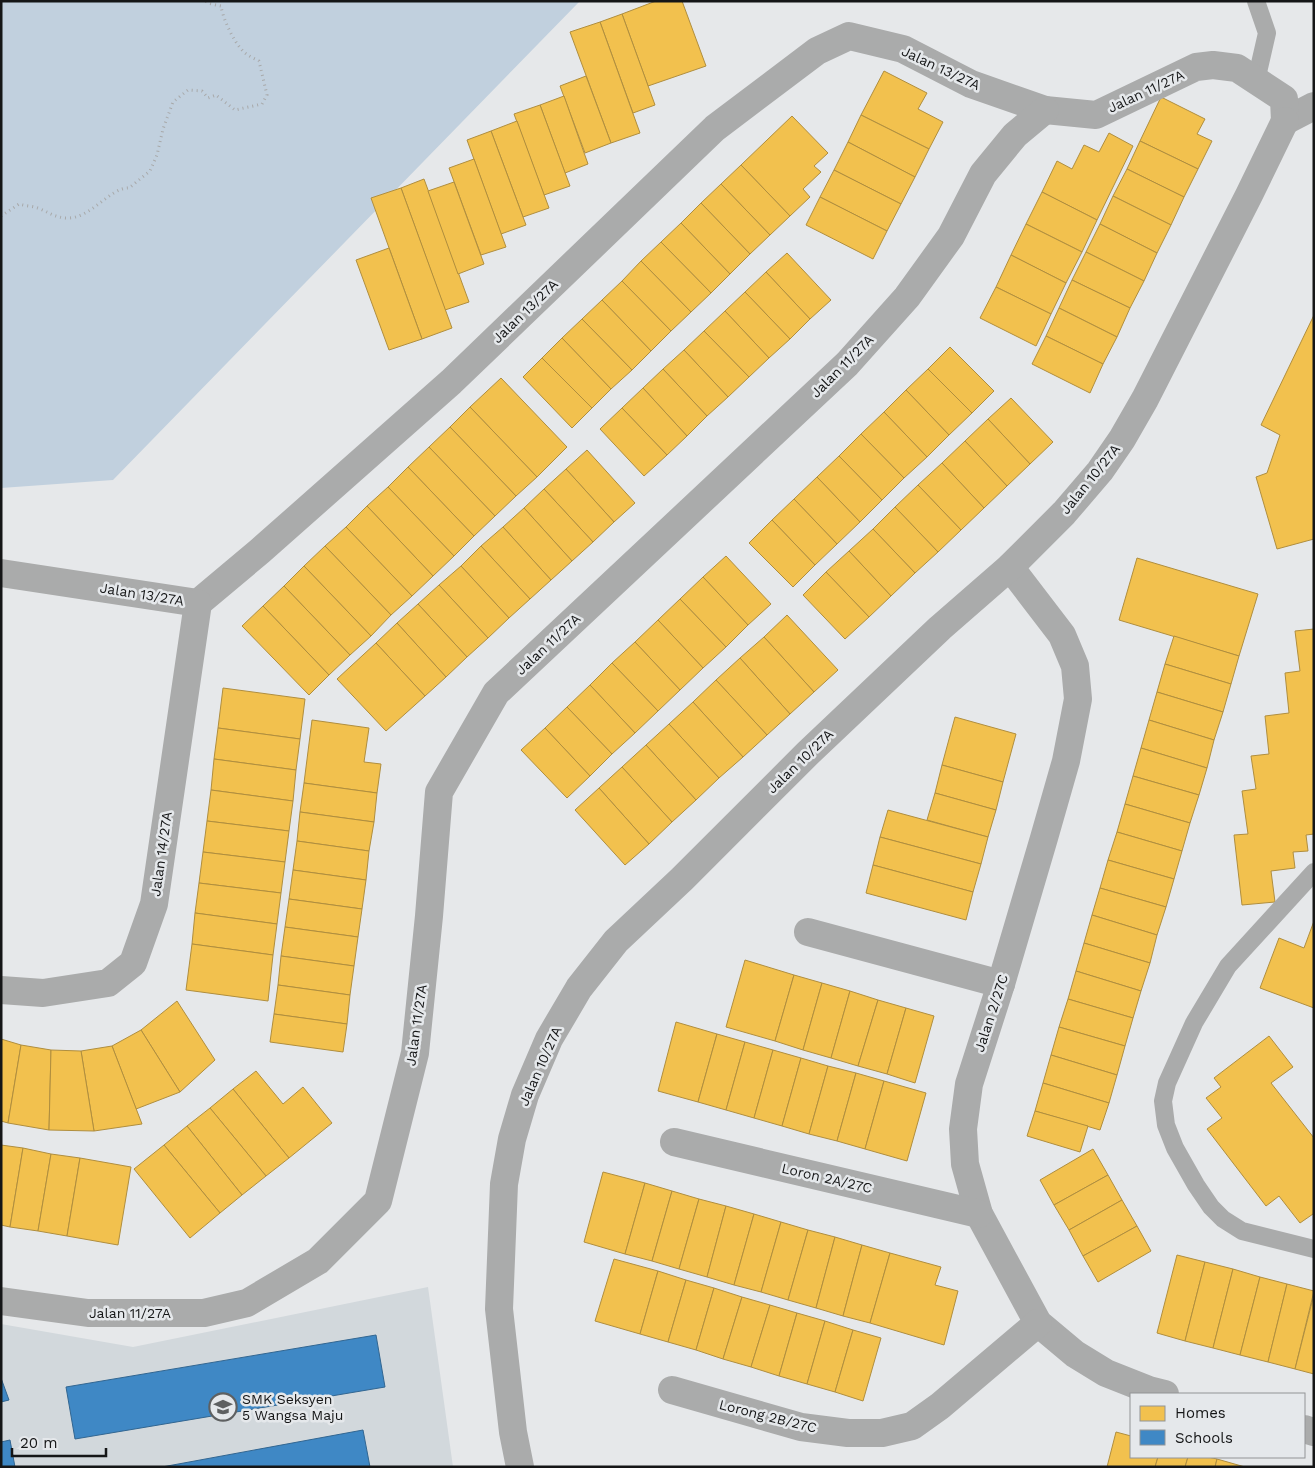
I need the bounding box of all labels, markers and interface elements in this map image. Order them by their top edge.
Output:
street label: Jalan 13/27A [899,43,983,93]
street label: Jalan 11/27A [1105,66,1187,116]
street label: Jalan 13/27A [489,276,561,346]
street label: Jalan 11/27A [807,331,877,401]
street label: Jalan 10/27A [1057,441,1123,517]
street label: Jalan 13/27A [99,579,185,609]
street label: Jalan 11/27A [512,610,584,678]
street label: Jalan 10/27A [764,726,836,796]
street label: Jalan 14/27A [147,811,175,897]
street label: Jalan 2/27C [971,972,1011,1054]
street label: Jalan 11/27A [402,983,430,1067]
street label: Jalan 10/27A [515,1024,565,1108]
street label: Loron 2A/27C [780,1160,874,1196]
street label: Jalan 11/27A [89,1305,171,1321]
place label: SMK Seksyen 5 Wangsa Maju [242,1391,343,1423]
school or university icon: SMK Seksyen 5 Wangsa Maju [208,1392,238,1422]
legend [1130,1393,1305,1458]
street label: Lorong 2B/27C [718,1396,818,1436]
text: Homes [1175,1404,1226,1422]
scale bar [12,1426,106,1458]
text: Schools [1175,1429,1233,1447]
text: 20 m [20,1434,58,1452]

